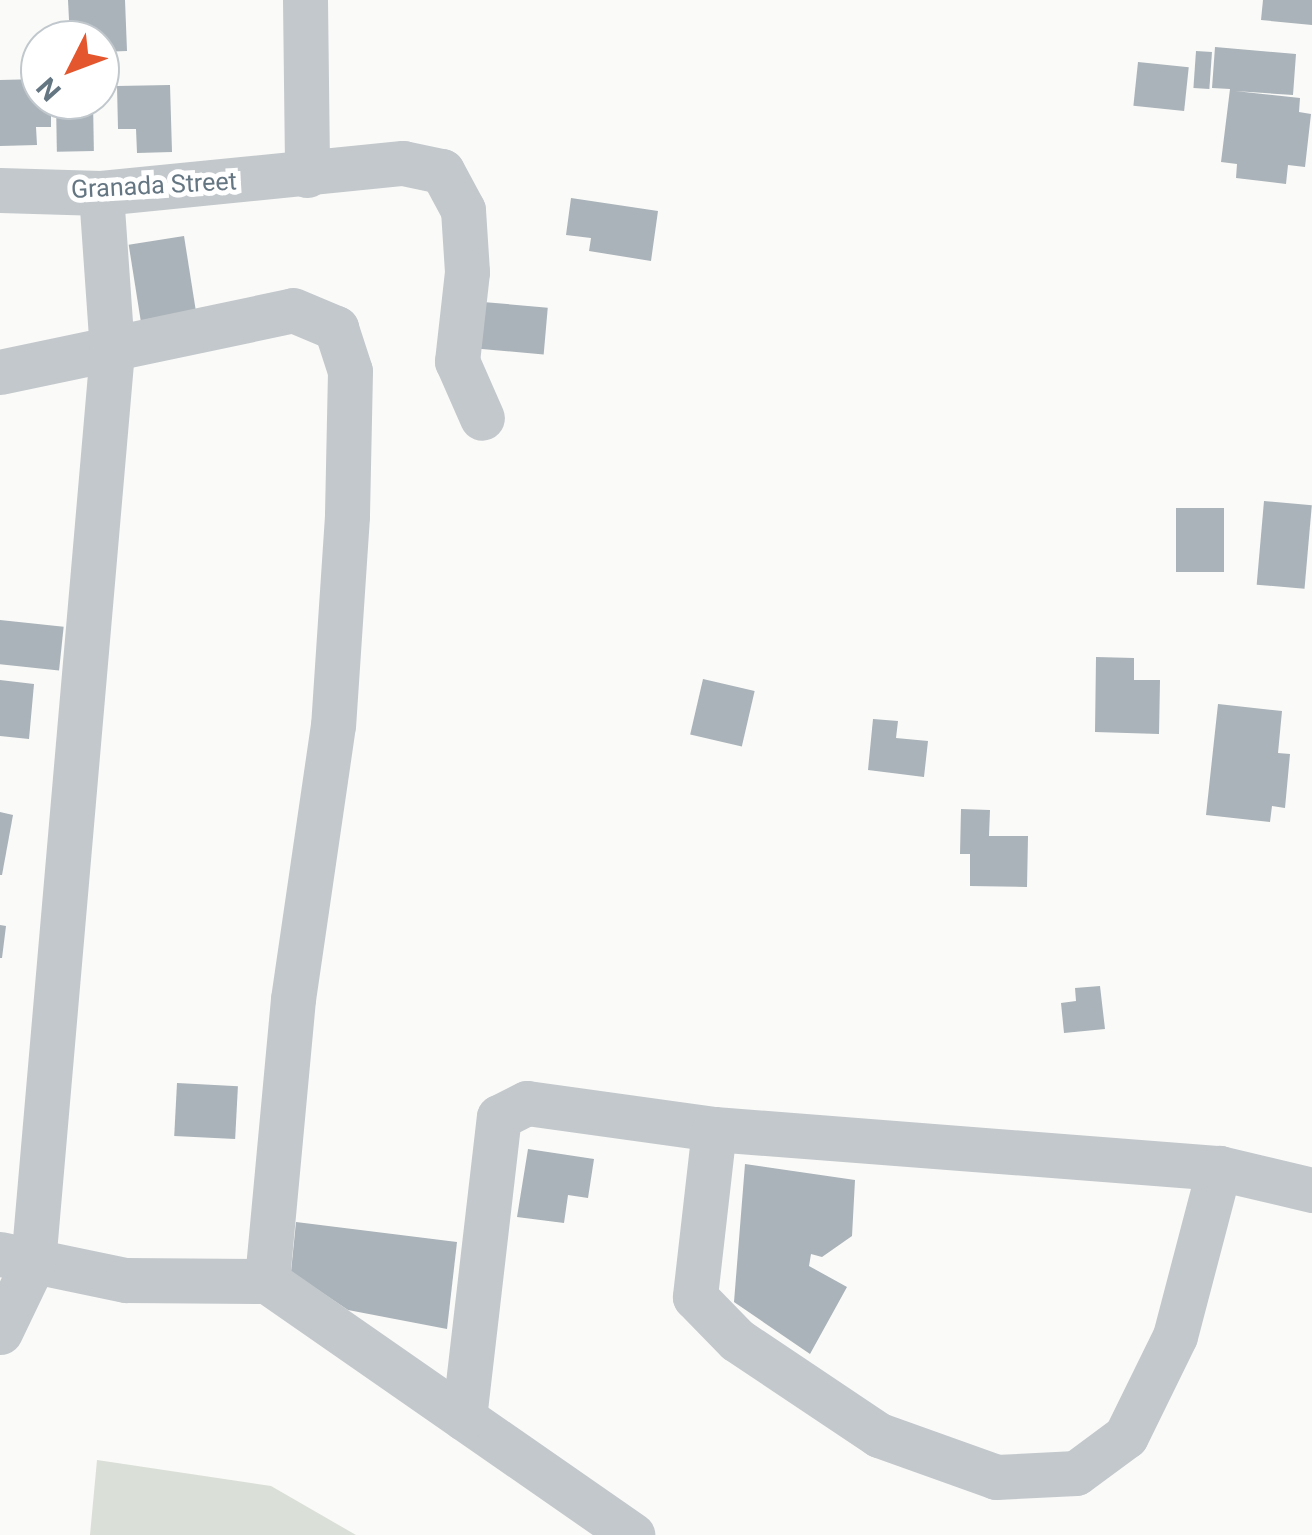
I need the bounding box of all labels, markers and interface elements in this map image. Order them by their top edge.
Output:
north arrow [20,20,120,120]
text: N [30,71,68,107]
street label: Granada Street [70,167,238,205]

